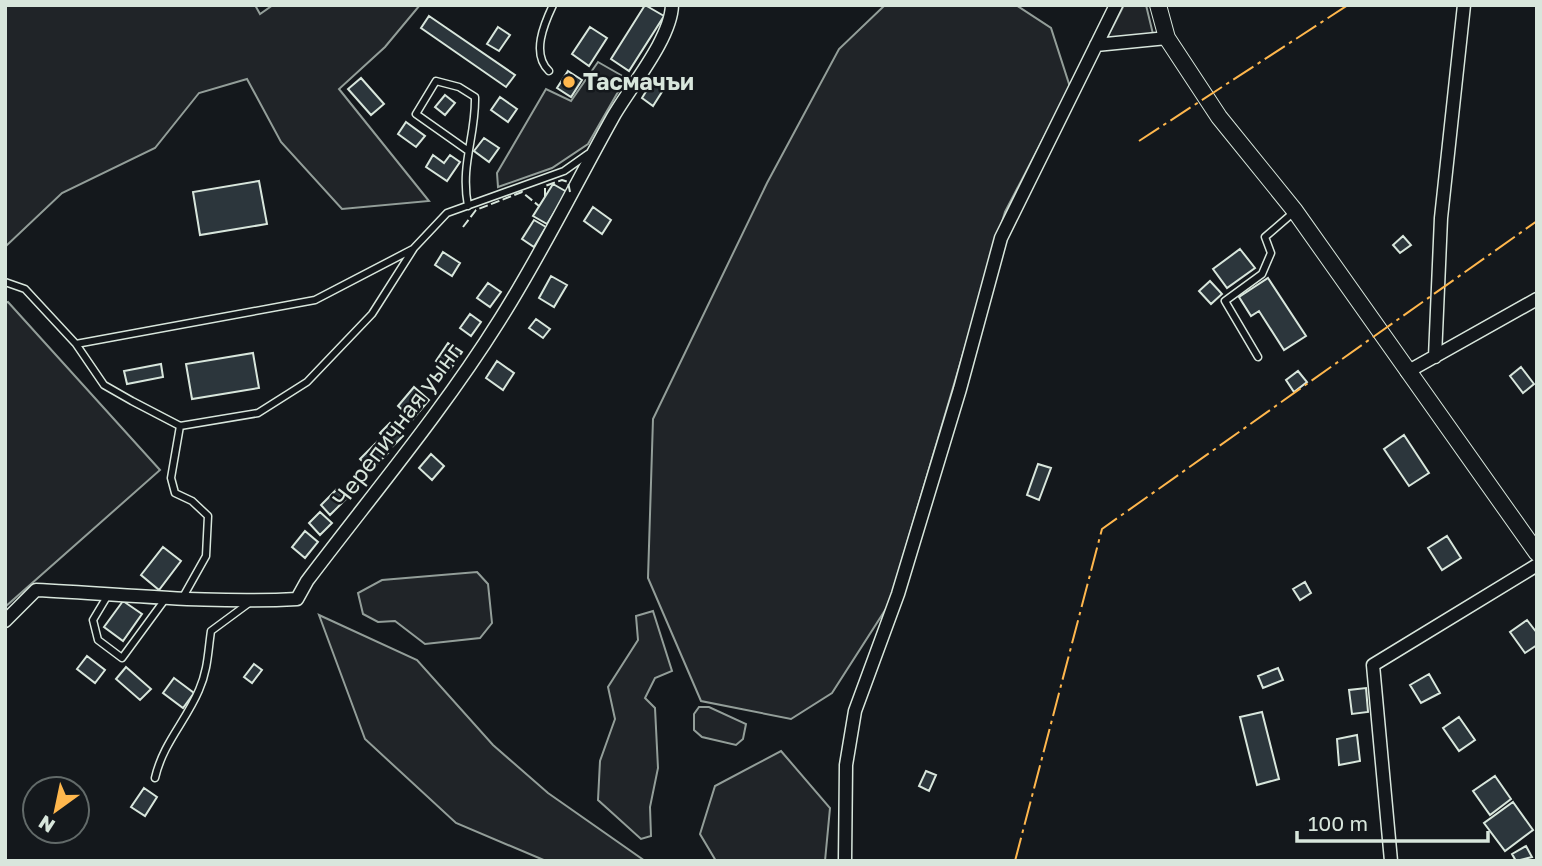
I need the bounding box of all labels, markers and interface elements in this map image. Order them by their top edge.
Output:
place label: Тасмачъи [583,67,694,95]
marker: Тасмачъи [561,74,577,90]
street label: Черепичная уынг [326,337,467,511]
north arrow [21,775,91,845]
scale bar [1297,800,1488,844]
text: 100 m [1308,810,1368,836]
text: N [34,811,59,838]

